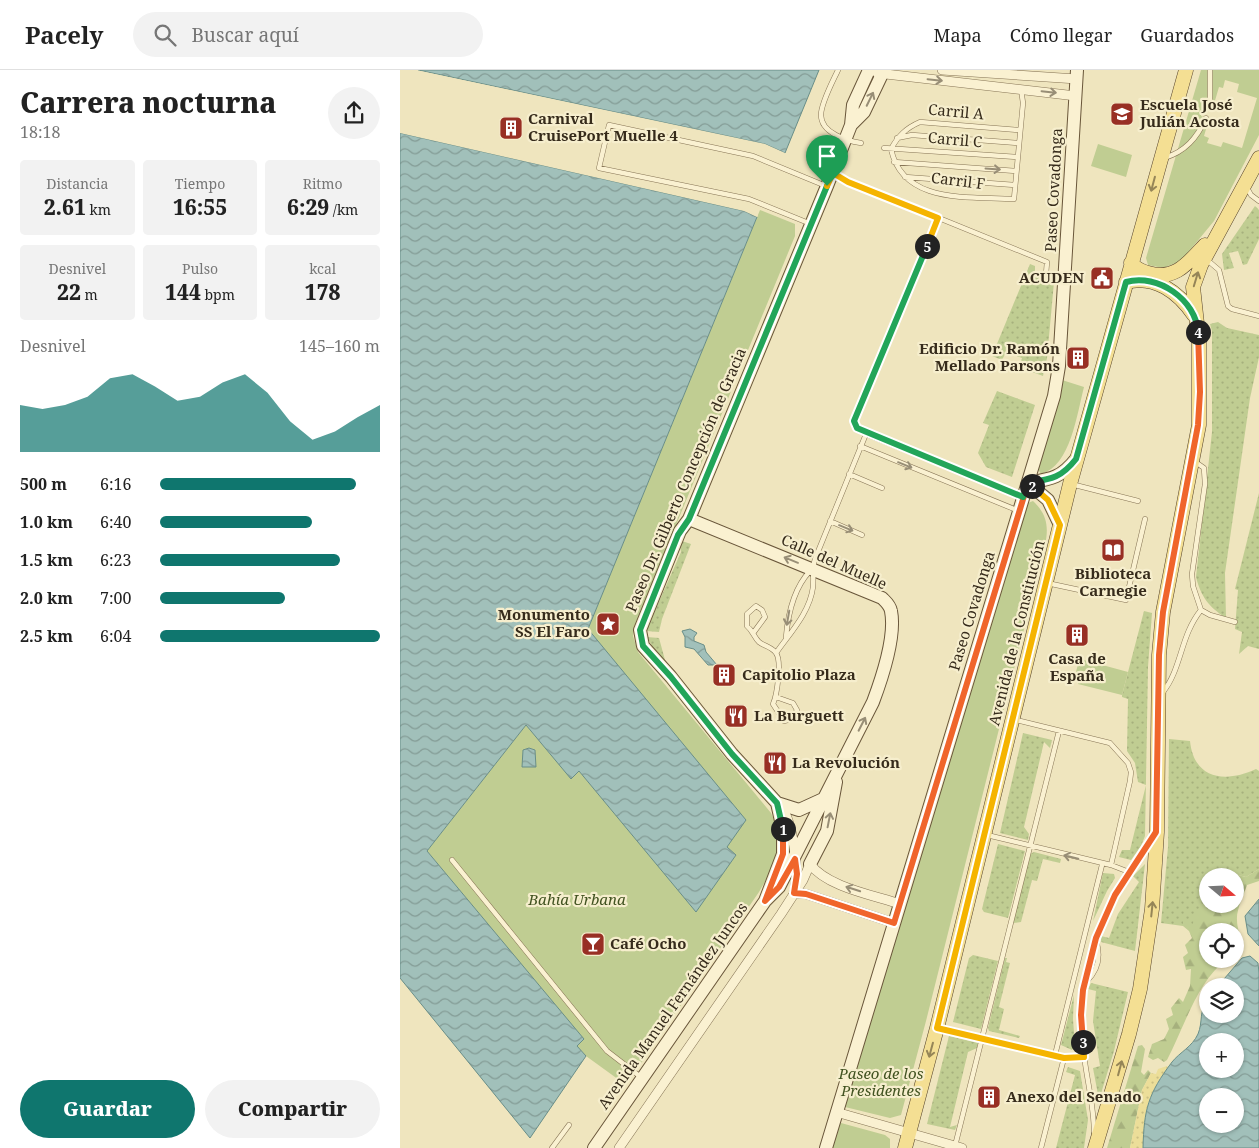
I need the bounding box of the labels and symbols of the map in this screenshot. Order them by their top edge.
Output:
one-way arrow [927,76,943,85]
one-way arrow [1040,87,1056,97]
one-way arrow [866,92,875,107]
place label: Escuela José Julián Acosta [1139,94,1240,131]
street label: Carril A [927,99,985,123]
school or university icon: Escuela José Julián Acosta [1109,101,1135,127]
place label: Carnival CruisePort Muelle 4 [528,108,678,145]
building icon: Carnival CruisePort Muelle 4 [498,115,524,141]
street label: Carril C [927,127,983,151]
street label: Paseo Covadonga [1040,128,1066,252]
pin [806,135,848,186]
one-way arrow [985,164,1001,174]
street label: Carril F [930,167,986,193]
one-way arrow [1148,176,1158,192]
pin: 5 [914,234,940,258]
public building icon: ACUDEN [1089,265,1115,291]
place label: ACUDEN [1019,267,1084,287]
one-way arrow [1191,271,1201,287]
pin: 4 [1186,320,1210,344]
place label: Edificio Dr. Ramón Mellado Parsons [919,338,1060,375]
street label: Paseo Dr. Gilberto Concepción de Gracia [620,345,750,615]
building icon: Edificio Dr. Ramón Mellado Parsons [1065,345,1091,371]
one-way arrow [897,460,912,470]
pin: 2 [1020,474,1044,498]
one-way arrow [838,524,853,533]
street label: Calle del Muelle [778,529,890,593]
library icon: Biblioteca Carnegie [1100,537,1126,563]
street label: Avenida de la Constitución [983,538,1049,727]
street label: Paseo Covadonga [943,549,999,673]
one-way arrow [784,555,799,565]
place label: Biblioteca Carnegie [1075,563,1151,600]
place label: Monumento SS El Faro [498,604,590,641]
one-way arrow [783,610,793,626]
place icon: Monumento SS El Faro [595,611,621,637]
building icon: Casa de España [1064,622,1090,648]
place label: Casa de España [1048,648,1106,685]
building icon: Capitolio Plaza [711,662,737,688]
place label: Capitolio Plaza [742,664,856,684]
restaurant icon: La Burguett [723,703,749,729]
place label: La Burguett [754,705,844,725]
one-way arrow [858,717,867,732]
restaurant icon: La Revolución [762,750,788,776]
place label: La Revolución [792,752,900,772]
one-way arrow [825,813,835,829]
pin: 1 [770,816,796,842]
one-way arrow [1064,852,1080,861]
north arrow [1199,868,1244,912]
one-way arrow [846,883,862,893]
park label: Bahía Urbana [527,889,626,909]
street label: Avenida Manuel Fernández Juncos [593,898,752,1113]
one-way arrow [1147,901,1157,917]
bar icon: Café Ocho [580,931,606,957]
place label: Café Ocho [610,933,687,953]
pin: 3 [1070,1030,1096,1054]
one-way arrow [926,1042,936,1058]
one-way arrow [1116,1060,1125,1076]
park label: Paseo de los Presidentes [838,1063,924,1100]
building icon: Anexo del Senado [976,1084,1002,1110]
place label: Anexo del Senado [1006,1086,1141,1106]

